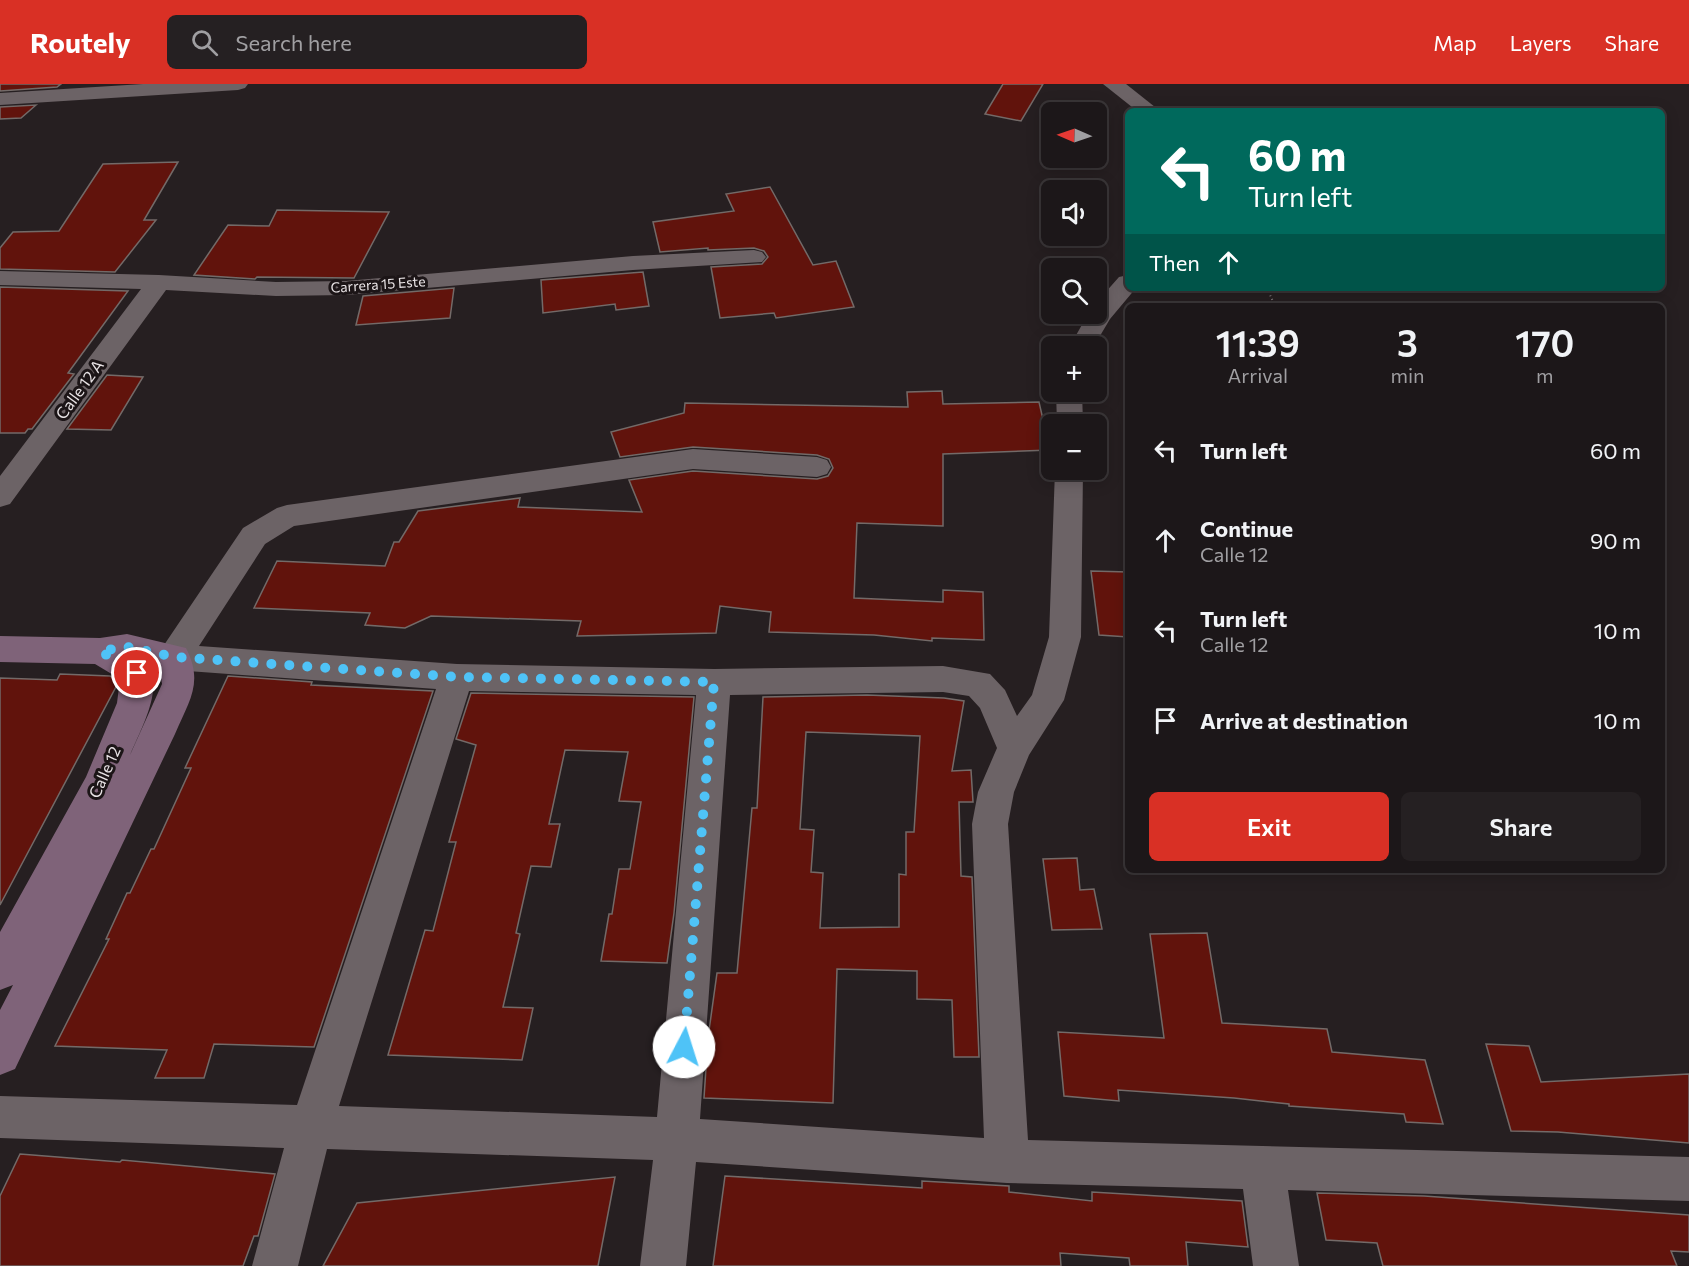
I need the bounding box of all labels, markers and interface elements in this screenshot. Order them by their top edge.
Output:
search box [167,15,587,69]
text: Routely [30,25,131,59]
icon: search [188,26,221,59]
text: Search here [236,29,352,56]
text: Map [1433,30,1477,55]
text: Layers [1510,30,1572,55]
text: Share [1605,30,1659,55]
north arrow [1041,102,1107,168]
map controls [1041,102,1107,480]
text: 60 m [1248,128,1347,180]
icon: left [1149,132,1227,210]
button: sound [1041,180,1107,246]
text: Turn left [1248,180,1352,213]
icon: ahead [1212,246,1245,279]
text: Then [1149,249,1200,276]
button: search [1041,258,1107,324]
street label: Carrera 15 Este [330,272,426,296]
text: 11:39 [1216,320,1300,364]
text: 3 [1397,320,1418,364]
text: 170 [1515,320,1574,364]
button: + [1041,336,1107,402]
street label: Calle 12 A [51,356,107,422]
text: Arrival [1227,363,1288,387]
text: min [1390,363,1425,387]
text: m [1536,363,1553,387]
button: − [1041,414,1107,480]
icon: left [1149,434,1182,467]
text: Turn left [1200,437,1287,464]
text: 60 m [1590,437,1641,464]
text: Continue [1200,515,1293,542]
icon: ahead [1149,524,1182,557]
text: 90 m [1590,527,1641,554]
text: Calle 12 [1200,542,1268,566]
text: Turn left [1200,605,1287,632]
icon: left [1149,614,1182,647]
text: 10 m [1594,617,1641,644]
text: Calle 12 [1200,632,1268,656]
pin [111,647,162,698]
icon: arrive [120,656,153,689]
icon: arrive [1149,704,1182,737]
text: Arrive at destination [1200,707,1408,734]
text: 10 m [1594,707,1641,734]
street label: Calle 12 [84,743,124,801]
button: Exit [1149,792,1389,861]
button: Share [1401,792,1641,861]
position arrow [652,1015,716,1079]

